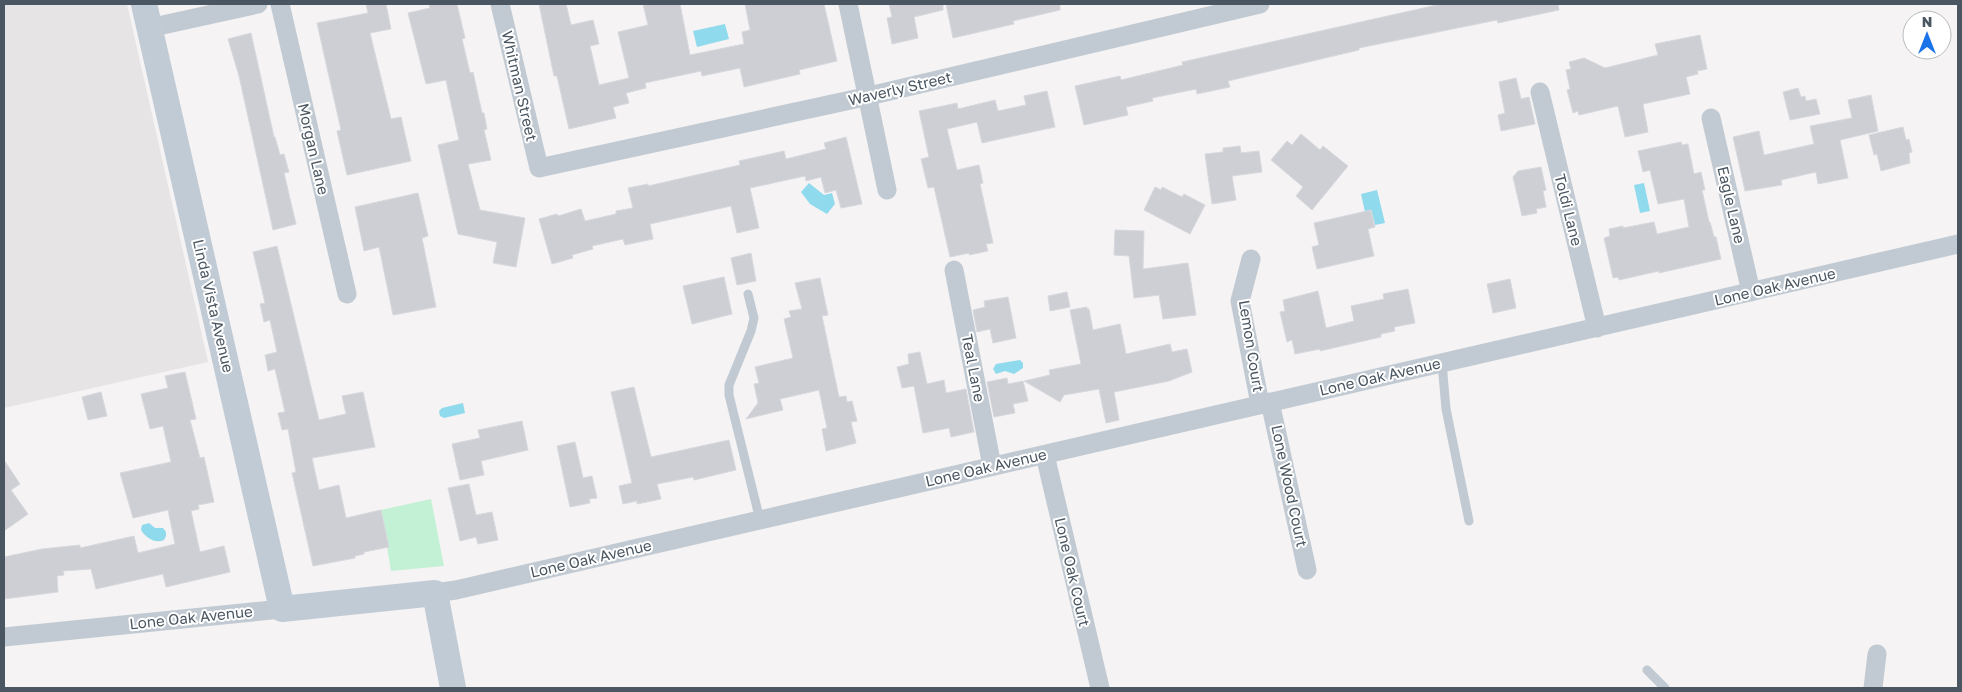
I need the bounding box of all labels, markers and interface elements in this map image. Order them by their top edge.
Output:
north arrow [1902,10,1952,60]
text: N [1922,13,1932,30]
street label: Whitman Street [499,29,541,143]
street label: Waverly Street [846,67,953,109]
street label: Morgan Lane [295,101,333,197]
street label: Eagle Lane [1714,164,1750,246]
street label: Toldi Lane [1551,172,1587,248]
street label: Linda Vista Avenue [190,237,238,375]
street label: Lone Oak Avenue [1712,263,1837,309]
street label: Lemon Court [1236,299,1268,393]
street label: Teal Lane [959,332,989,404]
street label: Lone Oak Avenue [1317,353,1442,399]
street label: Lone Wood Court [1268,423,1312,548]
street label: Lone Oak Avenue [923,444,1048,490]
street label: Lone Oak Court [1052,516,1094,628]
street label: Lone Oak Avenue [528,535,653,581]
street label: Lone Oak Avenue [128,602,254,632]

